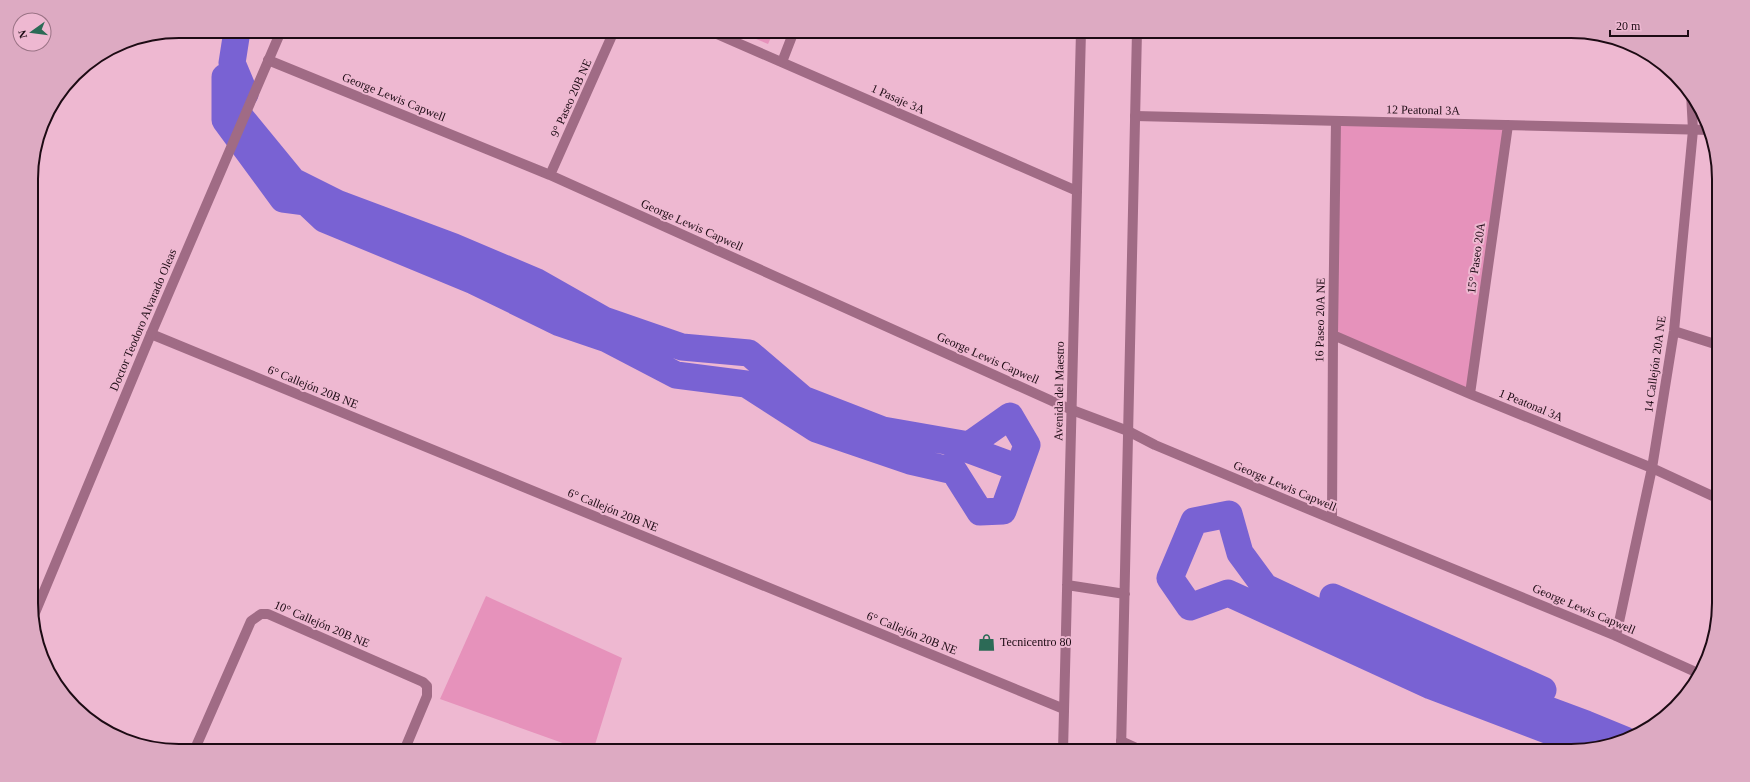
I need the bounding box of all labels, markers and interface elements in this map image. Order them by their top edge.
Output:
north arrow [12,12,52,52]
scale bar [1610,12,1688,38]
text: 20 m [1616,19,1641,33]
text: N [16,29,29,40]
street label: 9° Paseo 20B NE [548,57,594,139]
street label: George Lewis Capwell [340,70,448,124]
street label: 1 Pasaje 3A [869,81,927,117]
street label: 12 Peatonal 3A [1386,102,1460,118]
street label: George Lewis Capwell [639,196,746,254]
street label: 15° Paseo 20A [1464,221,1488,294]
street label: Doctor Teodoro Alvarado Oleas [107,246,180,393]
street label: 16 Paseo 20A NE [1312,277,1328,363]
street label: 14 Callejón 20A NE [1641,315,1669,413]
street label: George Lewis Capwell [935,329,1042,387]
street label: Avenida del Maestro [1051,341,1067,441]
street label: 6° Callejón 20B NE [266,362,360,412]
street label: 1 Peatonal 3A [1497,386,1565,424]
street label: George Lewis Capwell [1231,458,1339,514]
street label: 6° Callejón 20B NE [566,485,660,535]
street label: George Lewis Capwell [1530,581,1638,637]
street label: 10° Callejón 20B NE [272,598,372,650]
street label: 6° Callejón 20B NE [865,608,959,658]
shop icon: Tecnicentro 80 [977,632,997,652]
place label: Tecnicentro 80 [1000,635,1071,649]

